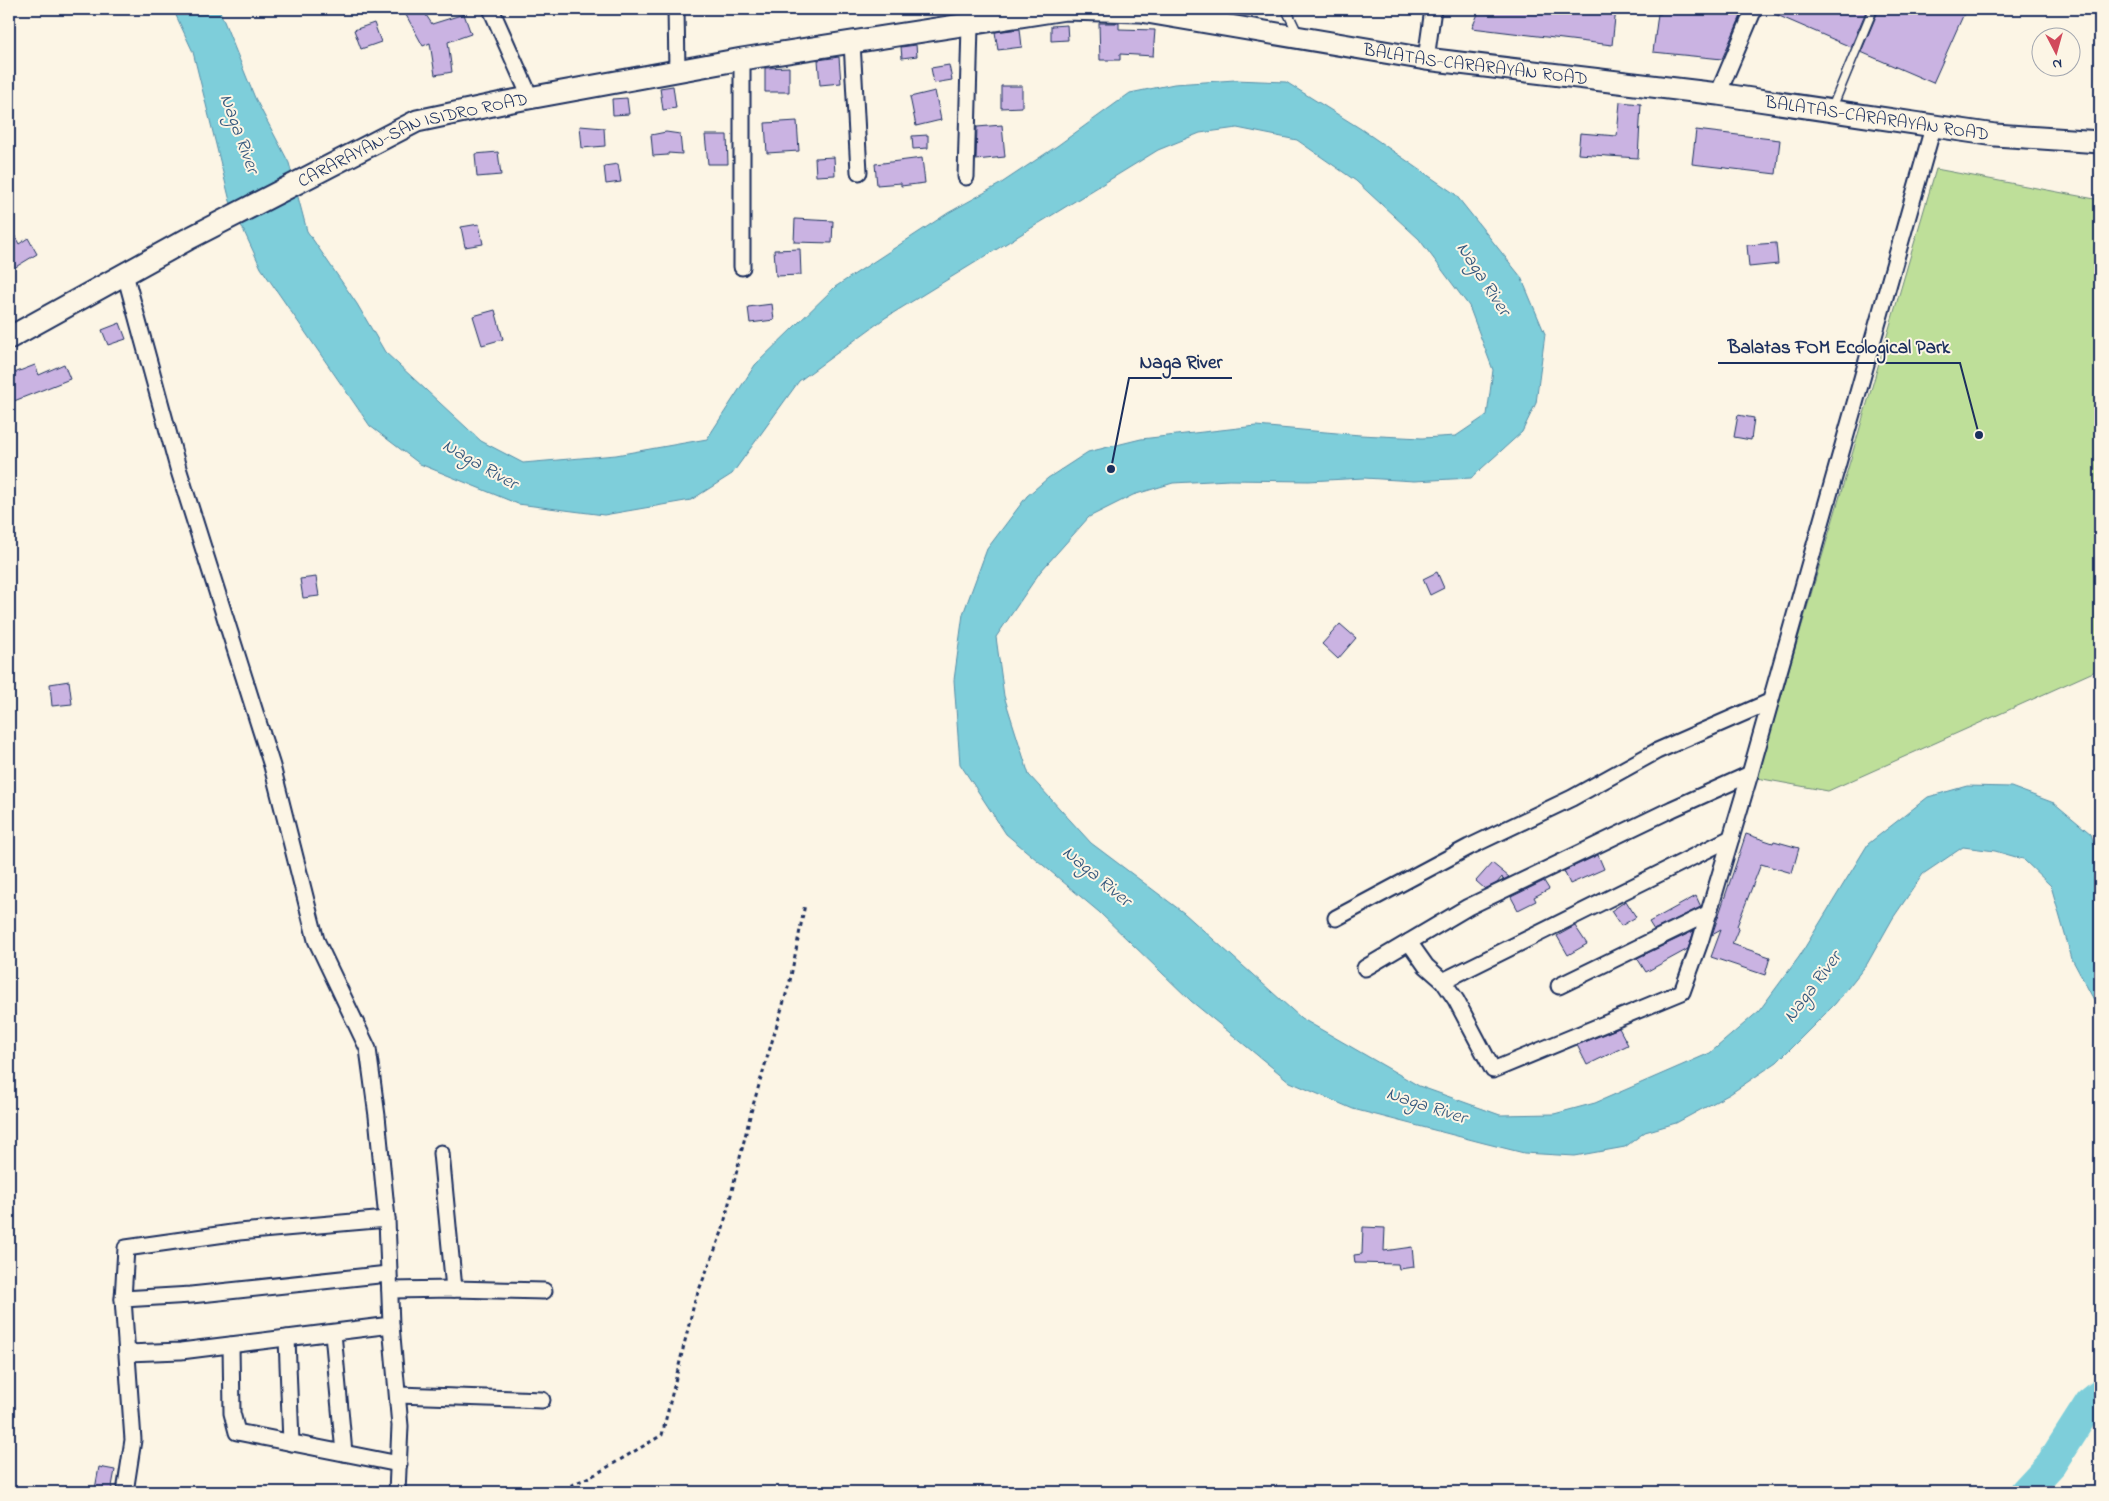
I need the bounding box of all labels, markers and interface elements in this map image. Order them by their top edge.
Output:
north arrow [2032,28,2082,78]
street label: BALATAS-CARARAYAN ROAD [1360,38,1589,93]
text: N [2051,53,2063,74]
street label: CARARAYAN-SAN ISIDRO ROAD [294,87,530,195]
water label: Naga River [211,90,266,180]
street label: BALATAS-CARARAYAN ROAD [1762,90,1991,149]
water label: Naga River [1448,237,1518,324]
callout: Balatas FOM Ecological Park [1718,329,1960,363]
text: Balatas FOM Ecological Park [1727,335,1951,364]
callout: Naga River [1129,344,1232,378]
text: Naga River [1140,350,1224,379]
water label: Naga River [437,433,524,499]
water label: Naga River [1055,840,1138,916]
water label: Naga River [1777,945,1851,1029]
water label: Naga River [1382,1081,1472,1134]

